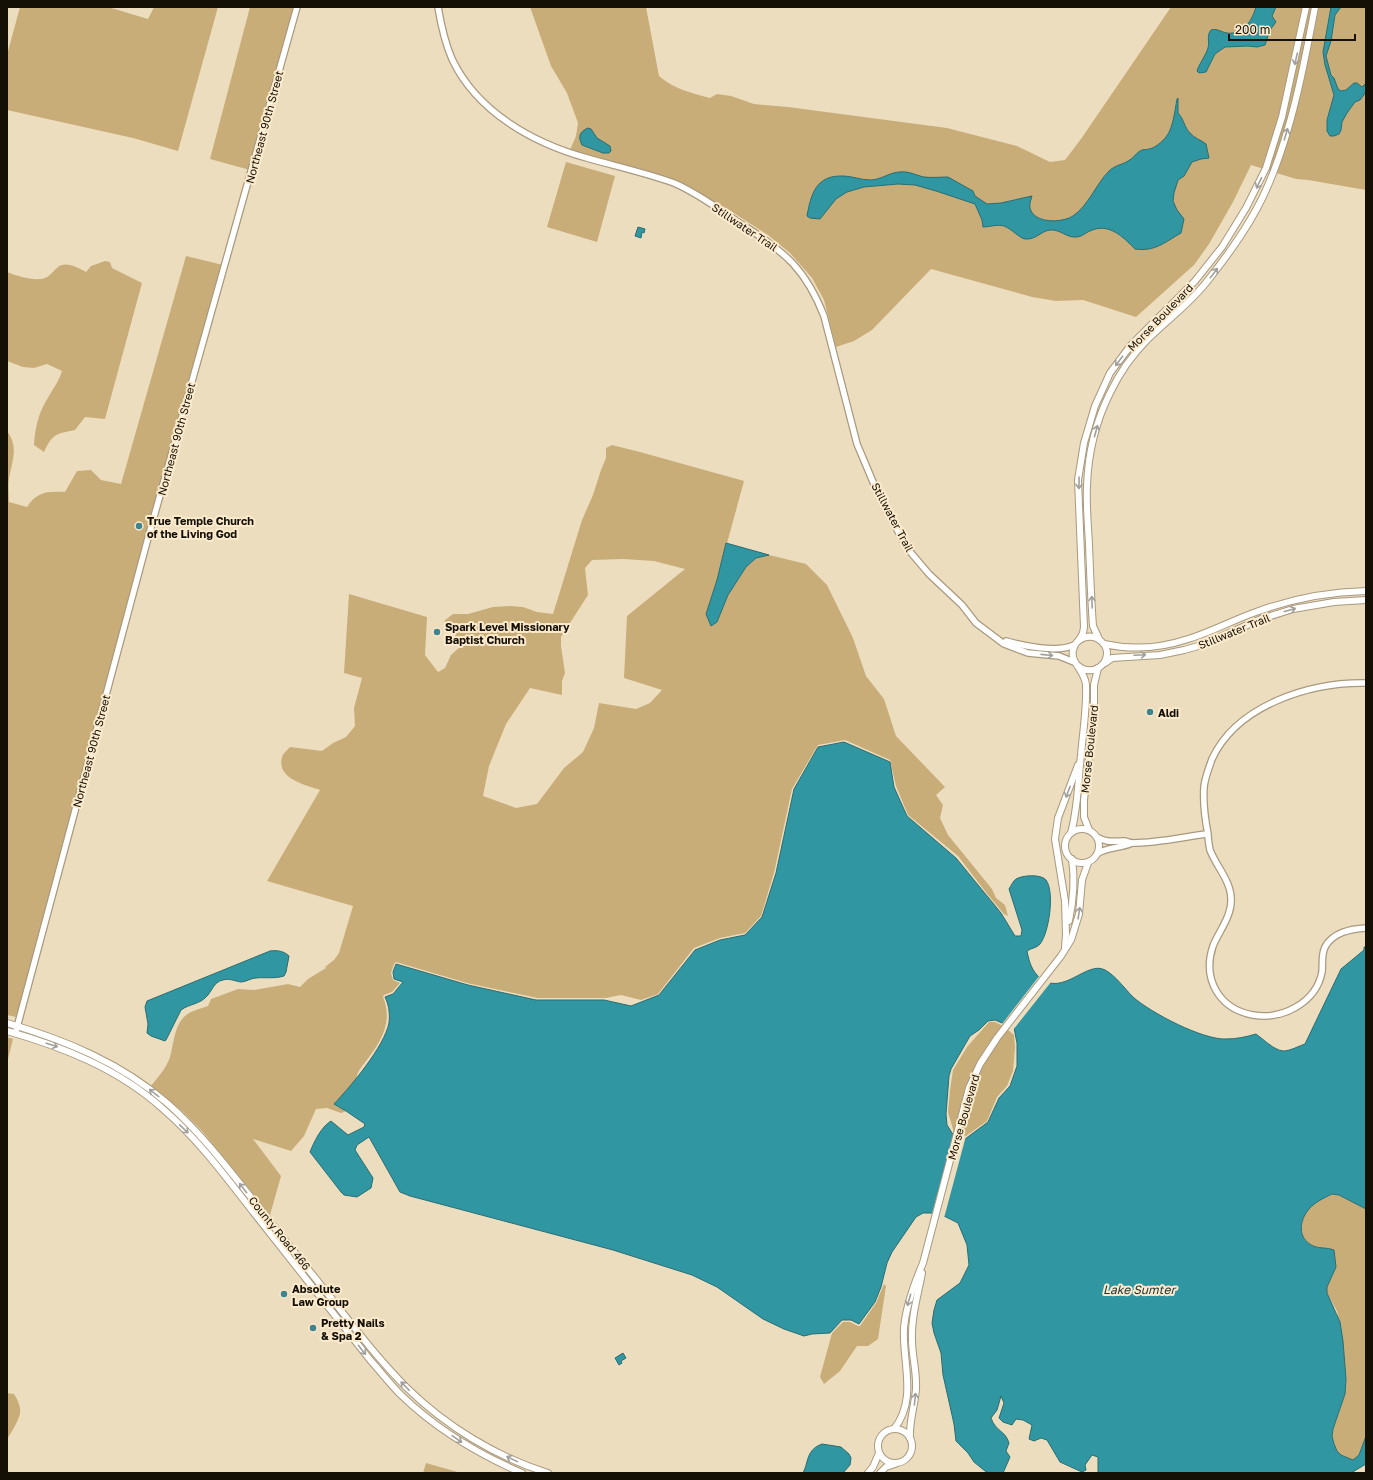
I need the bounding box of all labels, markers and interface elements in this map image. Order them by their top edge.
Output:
scale bar [1229,16,1355,42]
text: 200 m [1235,22,1270,37]
one-way arrow [1291,52,1299,65]
street label: Northeast 90th Street [243,69,285,185]
one-way arrow [1283,127,1290,140]
one-way arrow [1255,177,1262,189]
street label: Stillwater Trail [710,200,781,254]
one-way arrow [1209,267,1218,278]
street label: Morse Boulevard [1125,281,1195,353]
one-way arrow [1115,356,1123,367]
street label: Northeast 90th Street [155,381,197,497]
one-way arrow [1093,425,1100,438]
one-way arrow [1075,476,1083,489]
street label: Stillwater Trail [869,480,917,554]
place label: True Temple Church of the Living God [147,514,254,540]
marker: True Temple Church of the Living God [134,521,144,531]
one-way arrow [1088,596,1095,609]
one-way arrow [1283,606,1296,613]
street label: Stillwater Trail [1196,610,1272,651]
place label: Spark Level Missionary Baptist Church [445,620,570,646]
marker: Spark Level Missionary Baptist Church [432,627,442,637]
one-way arrow [1040,651,1053,659]
one-way arrow [1133,652,1146,659]
street label: Northeast 90th Street [70,693,112,809]
street label: Morse Boulevard [1078,704,1100,794]
place label: Aldi [1158,706,1179,719]
marker: Aldi [1145,707,1155,717]
one-way arrow [1063,785,1071,797]
one-way arrow [1075,907,1083,920]
one-way arrow [45,1042,58,1049]
street label: Morse Boulevard [945,1073,981,1161]
one-way arrow [149,1089,160,1098]
one-way arrow [179,1124,189,1134]
one-way arrow [239,1182,248,1193]
street label: County Road 466 [246,1194,314,1273]
place label: Absolute Law Group [292,1282,349,1308]
water label: Lake Sumter [1103,1282,1177,1297]
marker: Absolute Law Group [279,1289,289,1299]
one-way arrow [905,1293,912,1306]
place label: Pretty Nails & Spa 2 [321,1316,385,1342]
marker: Pretty Nails & Spa 2 [308,1323,318,1333]
one-way arrow [358,1345,367,1356]
one-way arrow [400,1381,410,1391]
one-way arrow [911,1393,918,1406]
one-way arrow [451,1435,462,1443]
one-way arrow [506,1455,518,1462]

